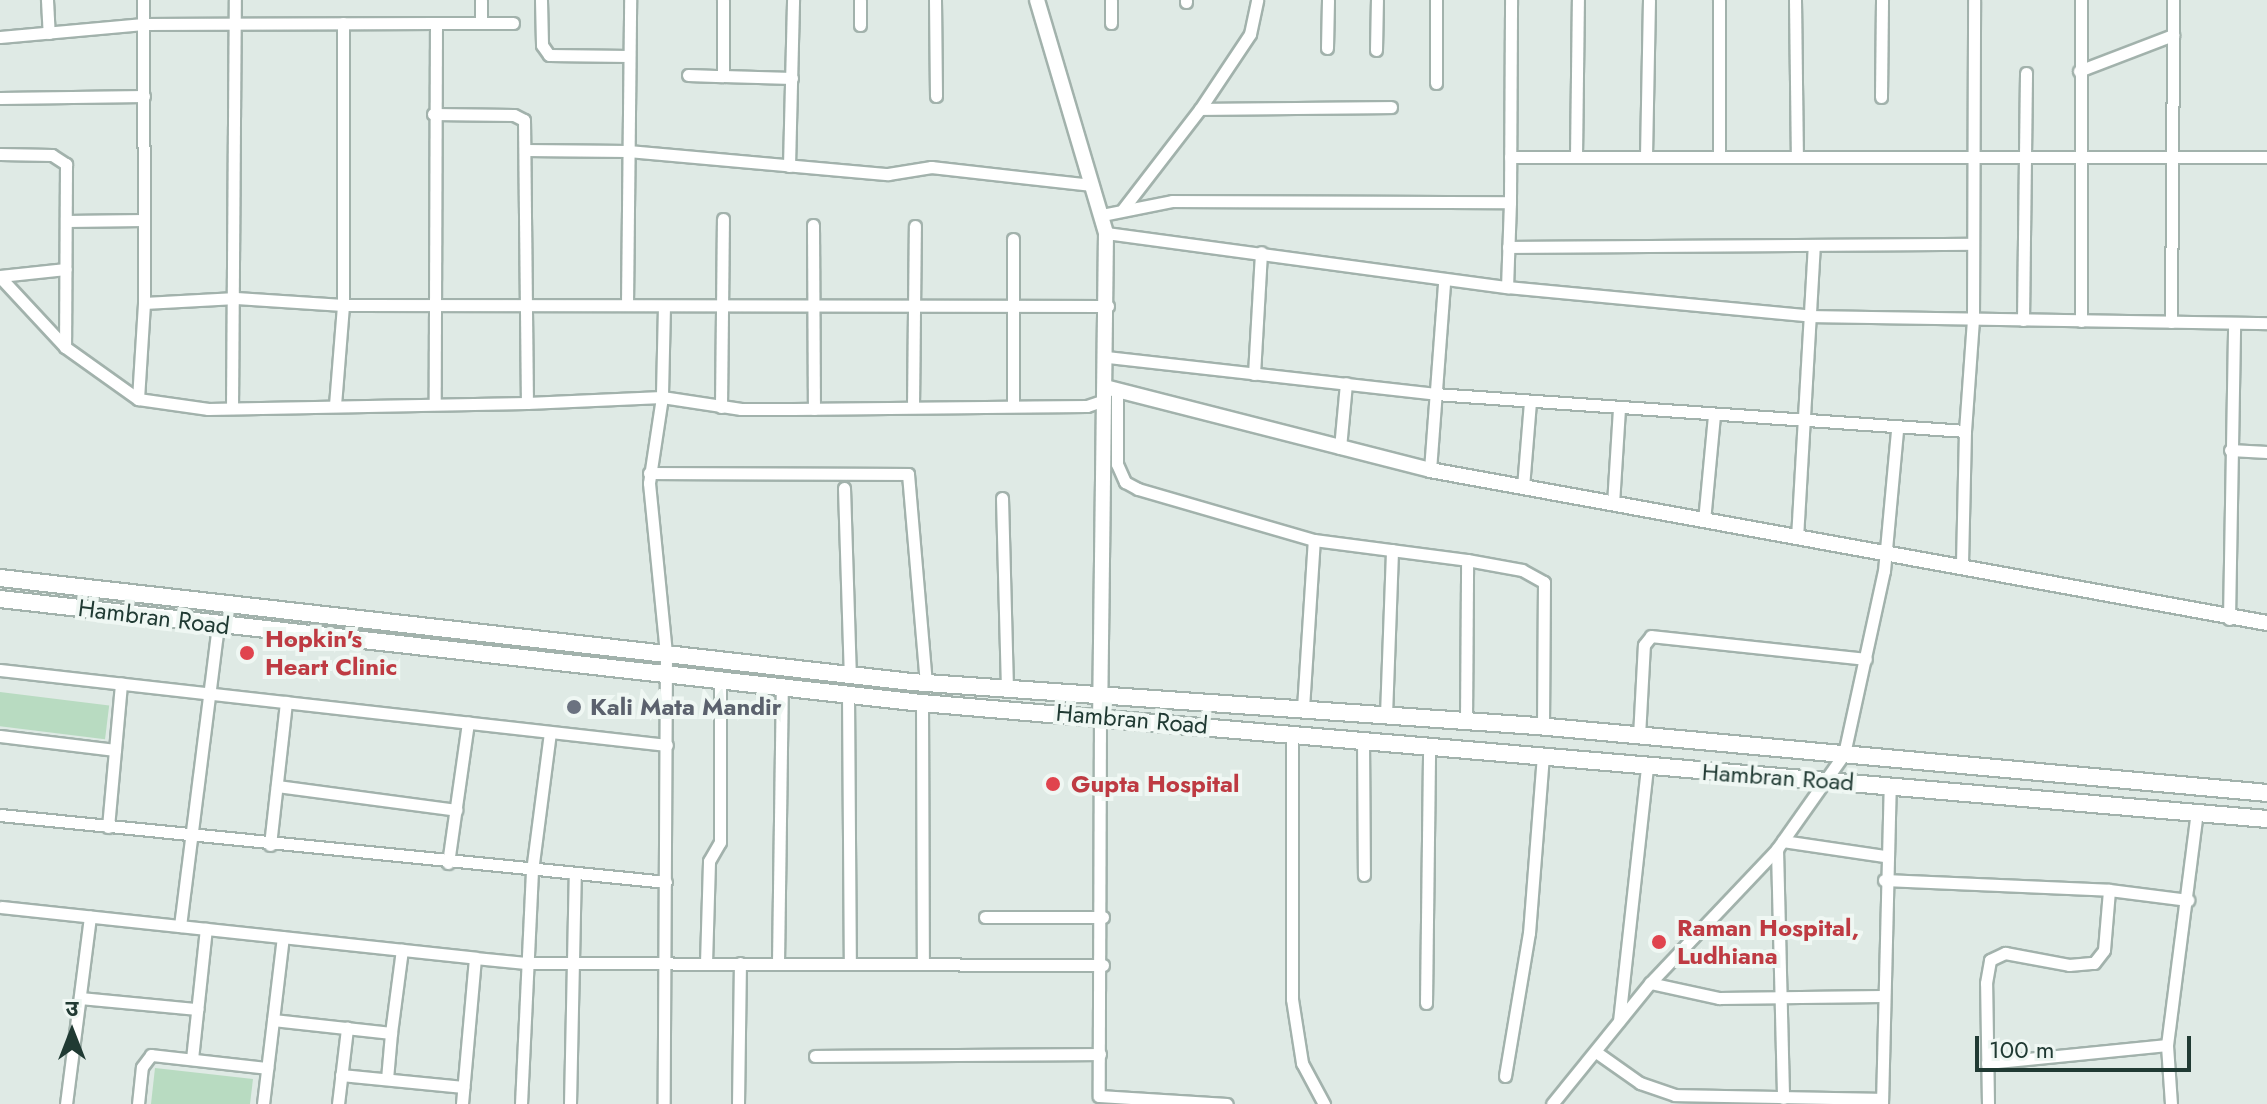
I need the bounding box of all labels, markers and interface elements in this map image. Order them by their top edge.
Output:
street label: Hambran Road [77,593,231,641]
place label: Hopkin's Heart Clinic [265,625,397,681]
marker: Hopkin's Heart Clinic [236,642,258,664]
place label: Kali Mata Mandir [590,693,782,721]
marker: Kali Mata Mandir [565,698,583,716]
street label: Hambran Road [1055,698,1209,740]
street label: Hambran Road [1701,757,1855,797]
place label: Gupta Hospital [1071,770,1239,798]
marker: Gupta Hospital [1042,773,1064,795]
place label: Raman Hospital, Ludhiana [1677,914,1859,970]
marker: Raman Hospital, Ludhiana [1648,931,1670,953]
north arrow [32,992,112,1072]
text: उ [66,992,78,1024]
scale bar [1979,1020,2195,1070]
text: 100 m [1989,1032,2055,1067]

